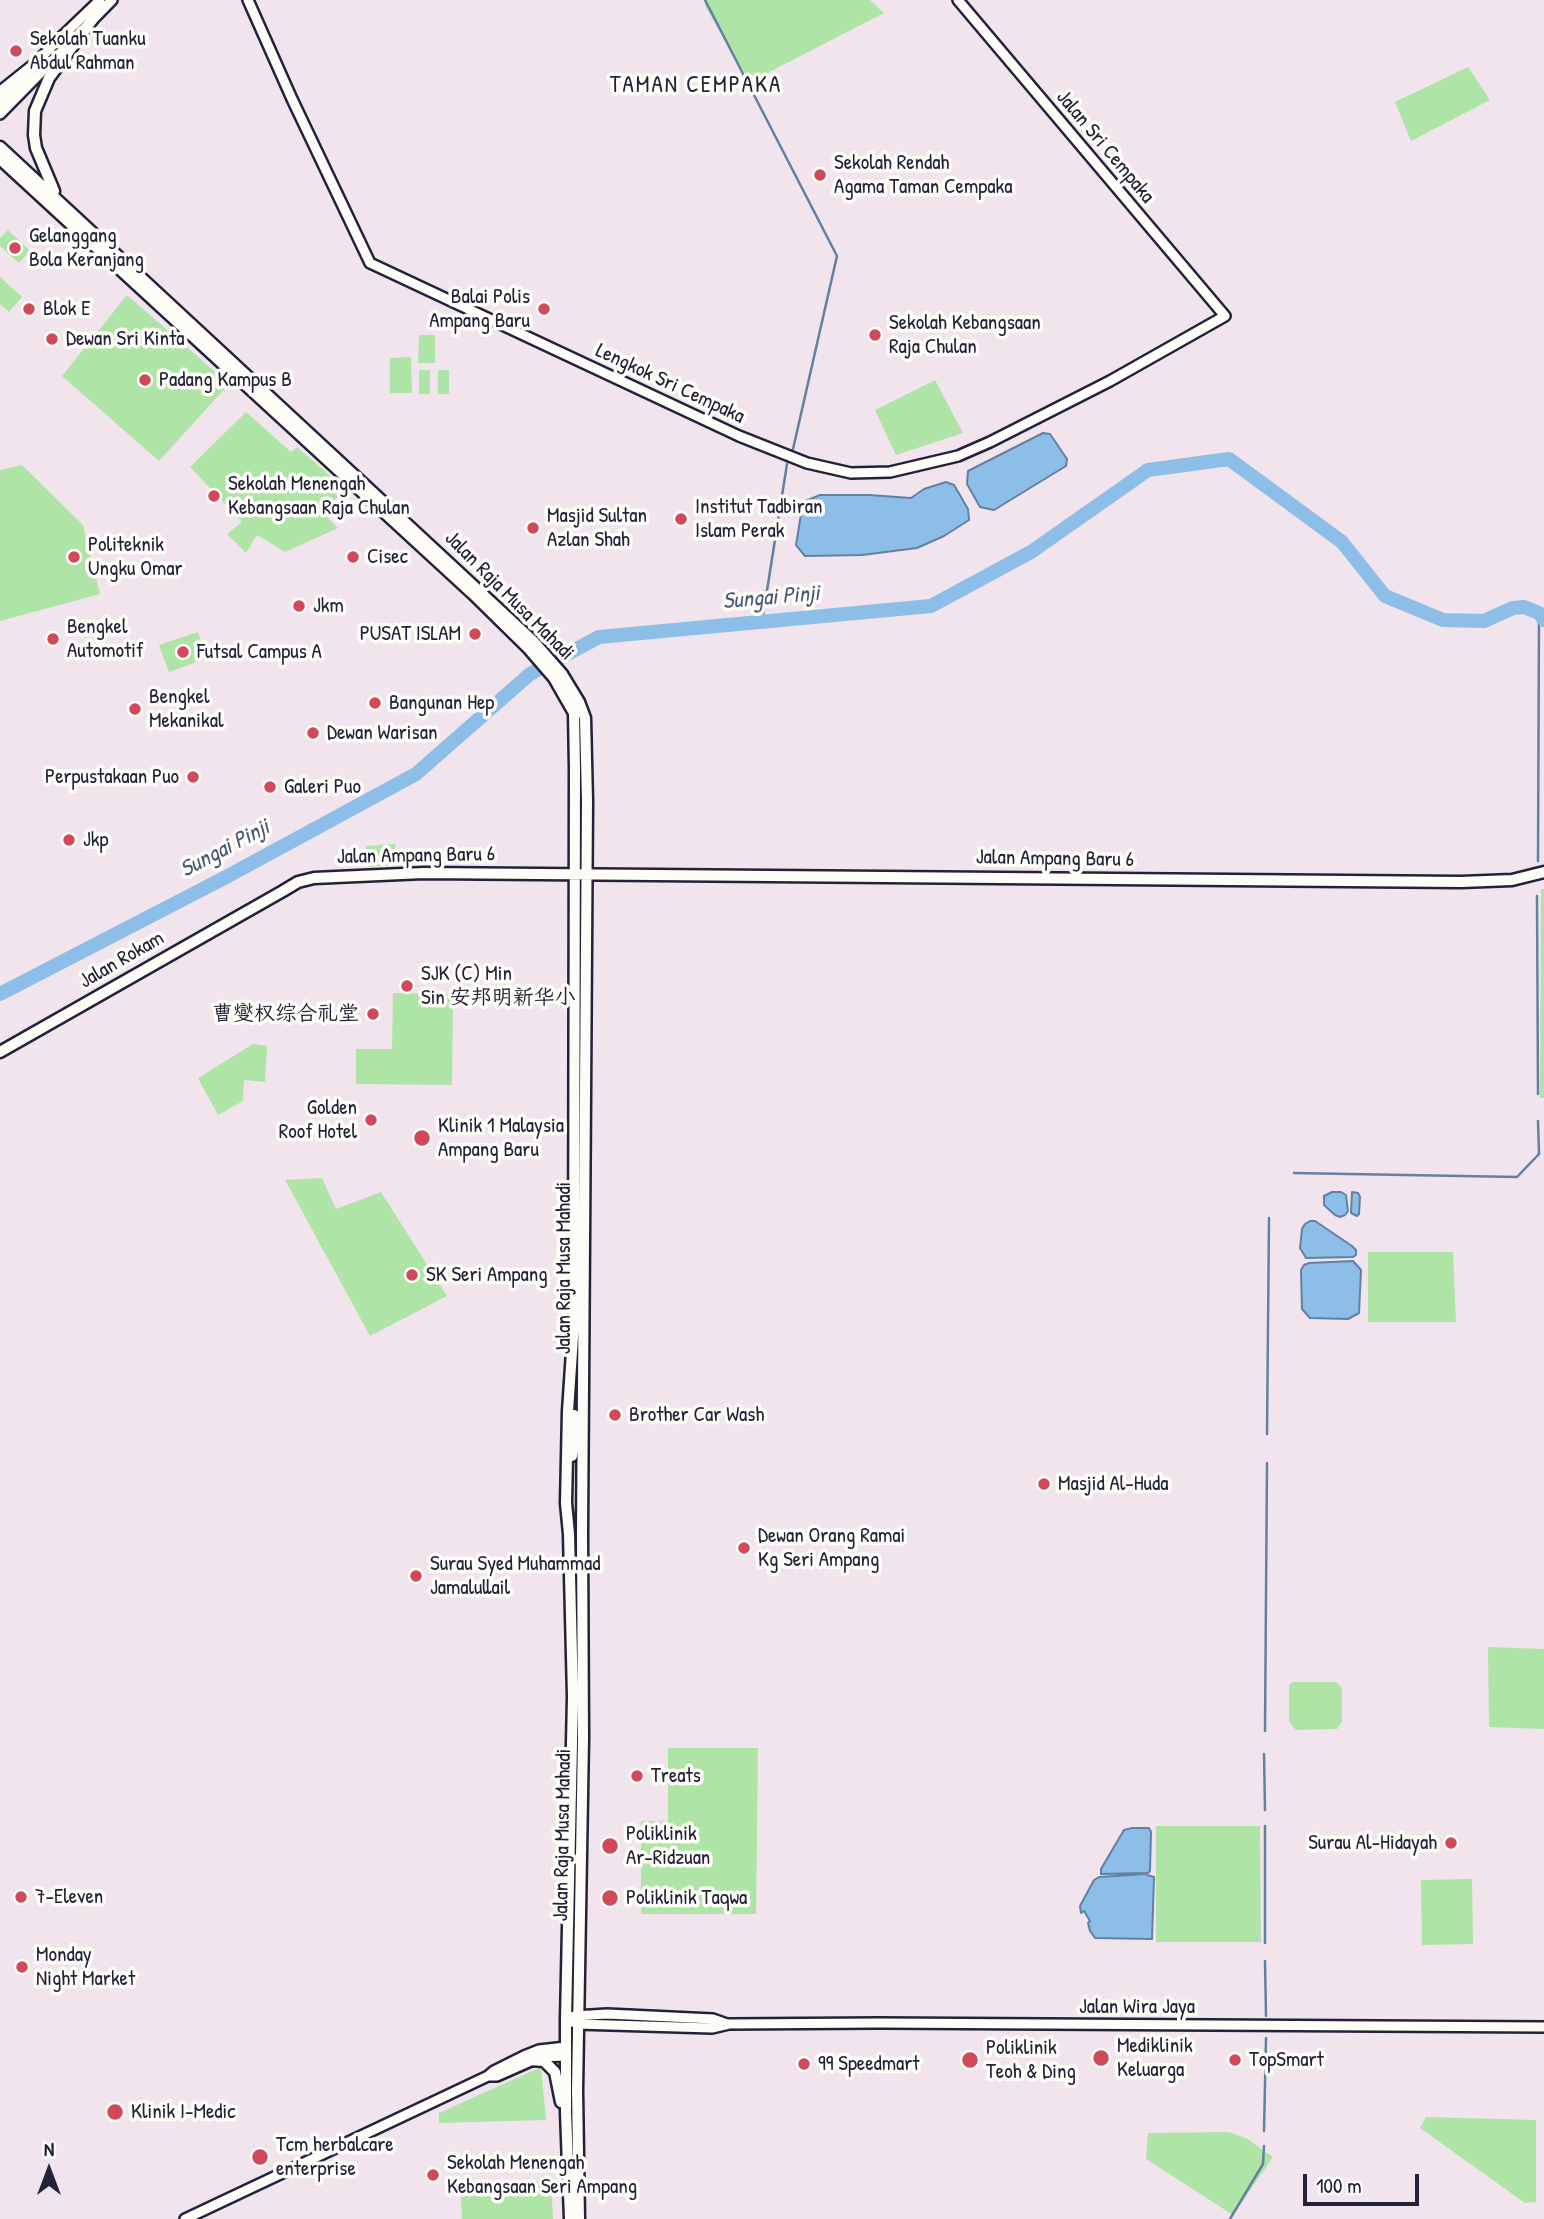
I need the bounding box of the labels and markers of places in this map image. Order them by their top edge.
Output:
place label: Sekolah Tuanku Abdul Rahman [30,26,146,76]
marker: Sekolah Tuanku Abdul Rahman [8,43,24,59]
place label: Sekolah Rendah Agama Taman Cempaka [834,150,1012,200]
marker: Sekolah Rendah Agama Taman Cempaka [812,167,828,183]
place label: Gelanggang Bola Keranjang [29,223,144,273]
marker: Gelanggang Bola Keranjang [7,240,23,256]
place label: Balai Polis Ampang Baru [429,284,530,334]
place label: Blok E [43,296,91,322]
marker: Blok E [21,301,37,317]
marker: Balai Polis Ampang Baru [536,301,552,317]
place label: Sekolah Kebangsaan Raja Chulan [889,310,1041,360]
place label: Dewan Sri Kinta [66,326,185,352]
marker: Sekolah Kebangsaan Raja Chulan [867,327,883,343]
marker: Dewan Sri Kinta [44,331,60,347]
place label: Padang Kampus B [159,367,292,393]
marker: Padang Kampus B [137,372,153,388]
place label: Sekolah Menengah Kebangsaan Raja Chulan [228,471,410,521]
marker: Sekolah Menengah Kebangsaan Raja Chulan [206,488,222,504]
place label: Institut Tadbiran Islam Perak [695,494,823,544]
place label: Masjid Sultan Azlan Shah [547,503,647,553]
marker: Institut Tadbiran Islam Perak [673,511,689,527]
marker: Masjid Sultan Azlan Shah [525,520,541,536]
place label: Politeknik Ungku Omar [88,532,183,582]
place label: Cisec [367,544,408,570]
marker: Politeknik Ungku Omar [66,549,82,565]
marker: Cisec [345,549,361,565]
place label: Jkm [313,593,344,619]
marker: Jkm [291,598,307,614]
place label: Bengkel Automotif [67,614,144,664]
place label: PUSAT ISLAM [360,621,461,647]
marker: PUSAT ISLAM [467,626,483,642]
marker: Bengkel Automotif [45,631,61,647]
place label: Futsal Campus A [197,639,322,665]
marker: Futsal Campus A [175,644,191,660]
place label: Bengkel Mekanikal [149,684,224,734]
place label: Bangunan Hep [389,690,494,716]
marker: Bangunan Hep [367,695,383,711]
marker: Bengkel Mekanikal [127,701,143,717]
place label: Dewan Warisan [327,720,437,746]
marker: Dewan Warisan [305,725,321,741]
place label: Perpustakaan Puo [45,764,179,790]
marker: Perpustakaan Puo [185,769,201,785]
place label: Galeri Puo [284,774,361,800]
marker: Galeri Puo [262,779,278,795]
place label: Jkp [83,827,108,853]
marker: Jkp [61,832,77,848]
place label: SJK (C) Min Sin 安邦明新华小 [421,961,576,1011]
marker: SJK (C) Min Sin 安邦明新华小 [399,978,415,994]
place label: 曹燮权综合礼堂 [212,1001,359,1027]
marker: 曹燮权综合礼堂 [365,1006,381,1022]
place label: Golden Roof Hotel [279,1095,357,1145]
marker: Golden Roof Hotel [363,1112,379,1128]
place label: Klinik 1 Malaysia Ampang Baru [438,1113,564,1163]
marker: Klinik 1 Malaysia Ampang Baru [412,1128,432,1148]
place label: SK Seri Ampang [426,1262,548,1288]
marker: SK Seri Ampang [404,1267,420,1283]
place label: Brother Car Wash [629,1402,764,1428]
marker: Brother Car Wash [607,1407,623,1423]
place label: Masjid Al-Huda [1058,1471,1168,1497]
marker: Masjid Al-Huda [1036,1476,1052,1492]
place label: Dewan Orang Ramai Kg Seri Ampang [758,1523,905,1573]
marker: Dewan Orang Ramai Kg Seri Ampang [736,1540,752,1556]
place label: Surau Syed Muhammad Jamalullail [430,1551,600,1601]
marker: Surau Syed Muhammad Jamalullail [408,1568,424,1584]
place label: Treats [651,1763,701,1789]
marker: Treats [629,1768,645,1784]
place label: Poliklinik Ar-Ridzuan [626,1821,710,1871]
place label: Surau Al-Hidayah [1308,1830,1437,1856]
marker: Surau Al-Hidayah [1443,1835,1459,1851]
marker: Poliklinik Ar-Ridzuan [600,1836,620,1856]
place label: 7-Eleven [35,1884,103,1910]
place label: Poliklinik Taqwa [626,1885,747,1911]
marker: Poliklinik Taqwa [600,1888,620,1908]
marker: 7-Eleven [13,1889,29,1905]
place label: Monday Night Market [36,1942,135,1992]
marker: Monday Night Market [14,1959,30,1975]
place label: Mediklinik Keluarga [1117,2033,1193,2083]
place label: Poliklinik Teoh & Ding [986,2035,1076,2085]
place label: TopSmart [1249,2047,1324,2073]
marker: Mediklinik Keluarga [1091,2048,1111,2068]
marker: Poliklinik Teoh & Ding [960,2050,980,2070]
place label: 99 Speedmart [818,2051,920,2077]
marker: TopSmart [1227,2052,1243,2068]
marker: 99 Speedmart [796,2056,812,2072]
place label: Klinik I-Medic [131,2099,235,2125]
marker: Klinik I-Medic [105,2102,125,2122]
place label: Tcm herbalcare enterprise [276,2132,394,2182]
marker: Tcm herbalcare enterprise [250,2147,270,2167]
place label: Sekolah Menengah Kebangsaan Seri Ampang [447,2150,637,2200]
marker: Sekolah Menengah Kebangsaan Seri Ampang [425,2167,441,2183]

